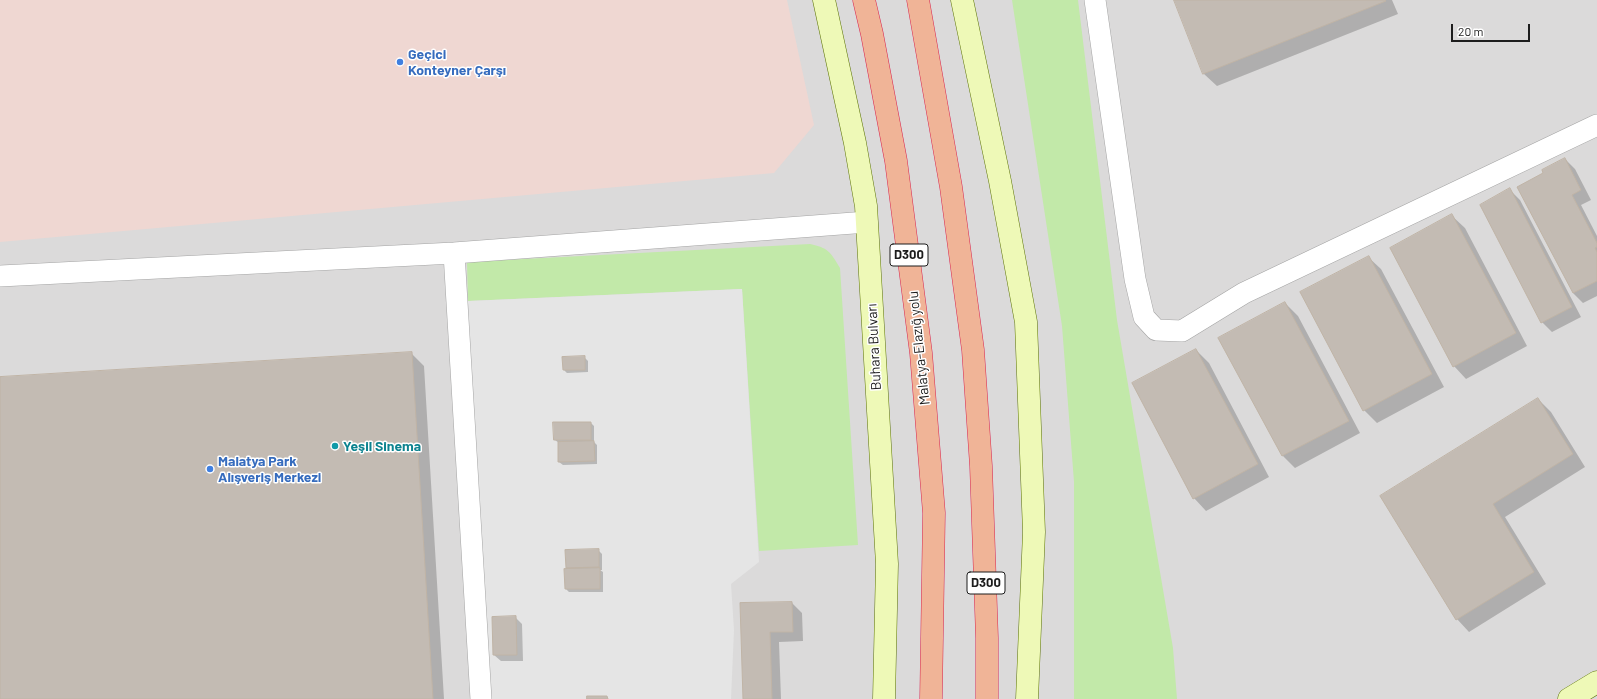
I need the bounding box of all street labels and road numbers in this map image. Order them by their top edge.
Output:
road number: D300 [890,244,928,266]
street label: Malatya-Elazığ yolu [905,290,933,406]
street label: Buhara Bulvarı [863,303,885,391]
road number: D300 [967,572,1005,594]

